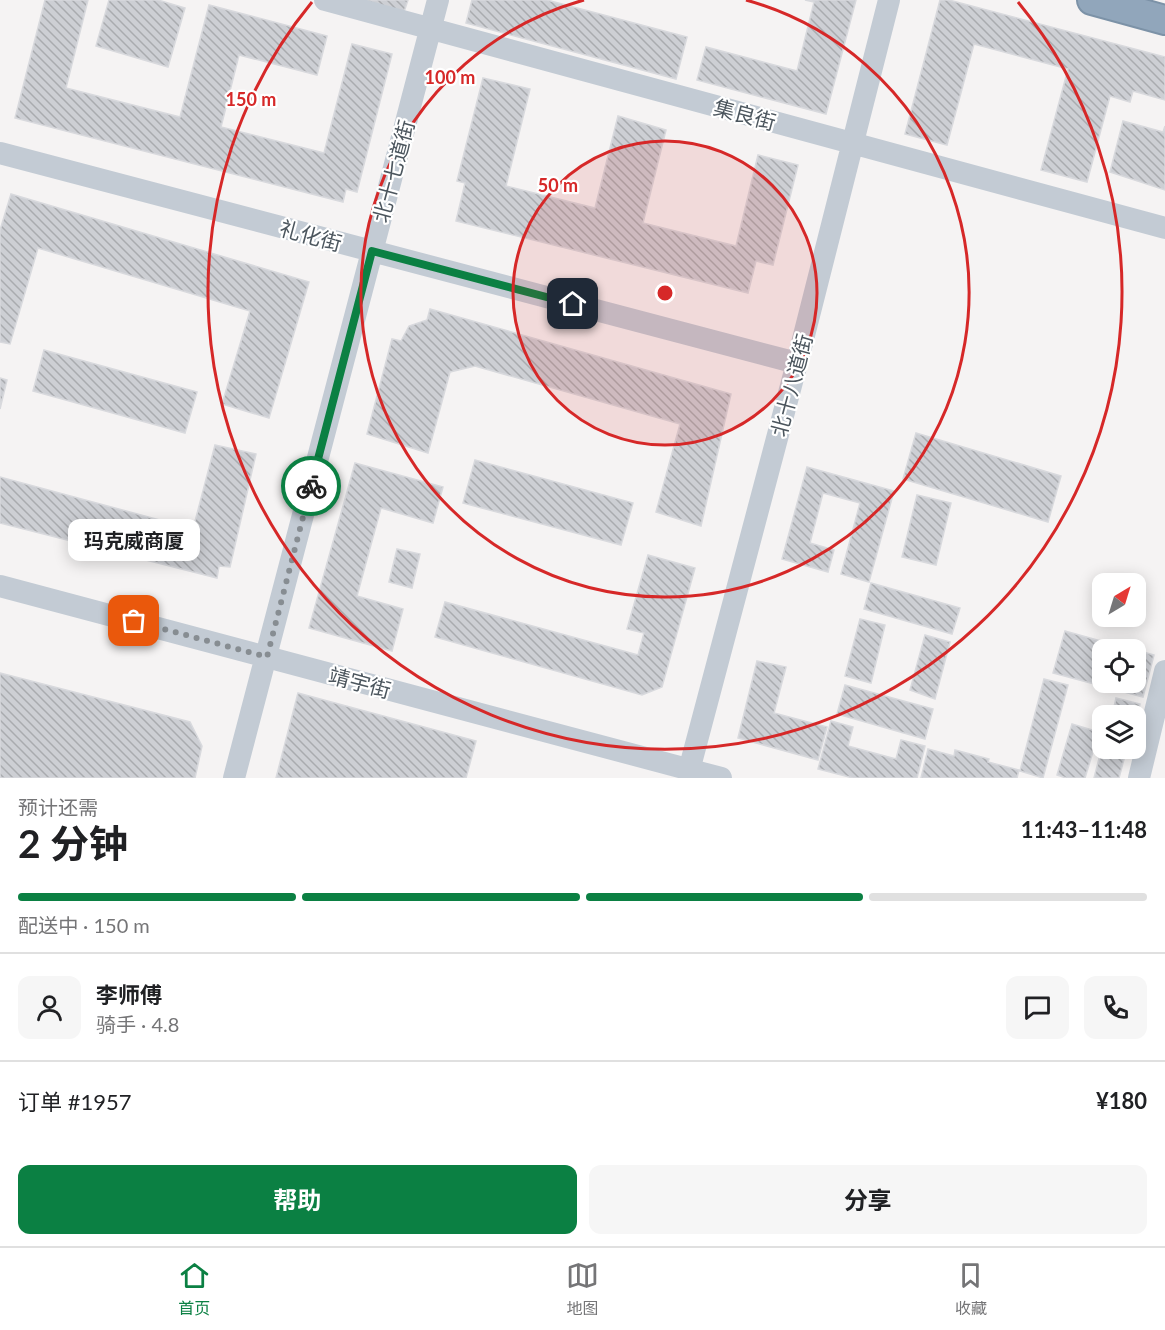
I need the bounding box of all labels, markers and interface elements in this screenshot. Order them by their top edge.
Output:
text: 100 m [425,66,475,88]
text: 150 m [226,88,276,110]
street label: 集良街 [711,94,779,134]
street label: 北十七道街 [367,117,419,225]
text: 50 m [538,174,578,196]
street label: 礼化街 [277,215,345,255]
pin [547,278,598,329]
centre of rings [655,283,675,303]
icon: home [556,287,589,320]
street label: 北十八道街 [765,331,817,439]
courier [281,456,341,516]
icon: bike [295,470,328,503]
callout: 玛克威商厦 [68,519,200,561]
text: 玛克威商厦 [84,528,184,552]
north arrow [1092,573,1146,627]
map controls [1092,573,1146,759]
pin [108,595,159,646]
icon: bag [117,604,150,637]
button: locate [1092,639,1146,693]
street label: 靖宇街 [326,662,394,702]
button: layers [1092,705,1146,759]
text: 预计还需 [18,795,98,819]
text: 11:43–11:48 [1021,816,1147,843]
text: 2 分钟 [18,820,128,866]
text: 配送中 · 150 m [18,913,150,937]
button: person [18,976,81,1039]
button: chat [1006,976,1069,1039]
button: phone [1084,976,1147,1039]
text: 李师傅 [96,981,162,1008]
text: 骑手 · 4.8 [96,1012,179,1036]
text: ¥180 [1096,1087,1147,1114]
text: 订单 #1957 [18,1088,131,1115]
button: 帮助 [18,1165,577,1234]
button: 分享 [589,1165,1147,1234]
tab: 首页 [178,1259,211,1319]
tab: 地图 [566,1259,599,1319]
tab: 收藏 [954,1259,987,1319]

